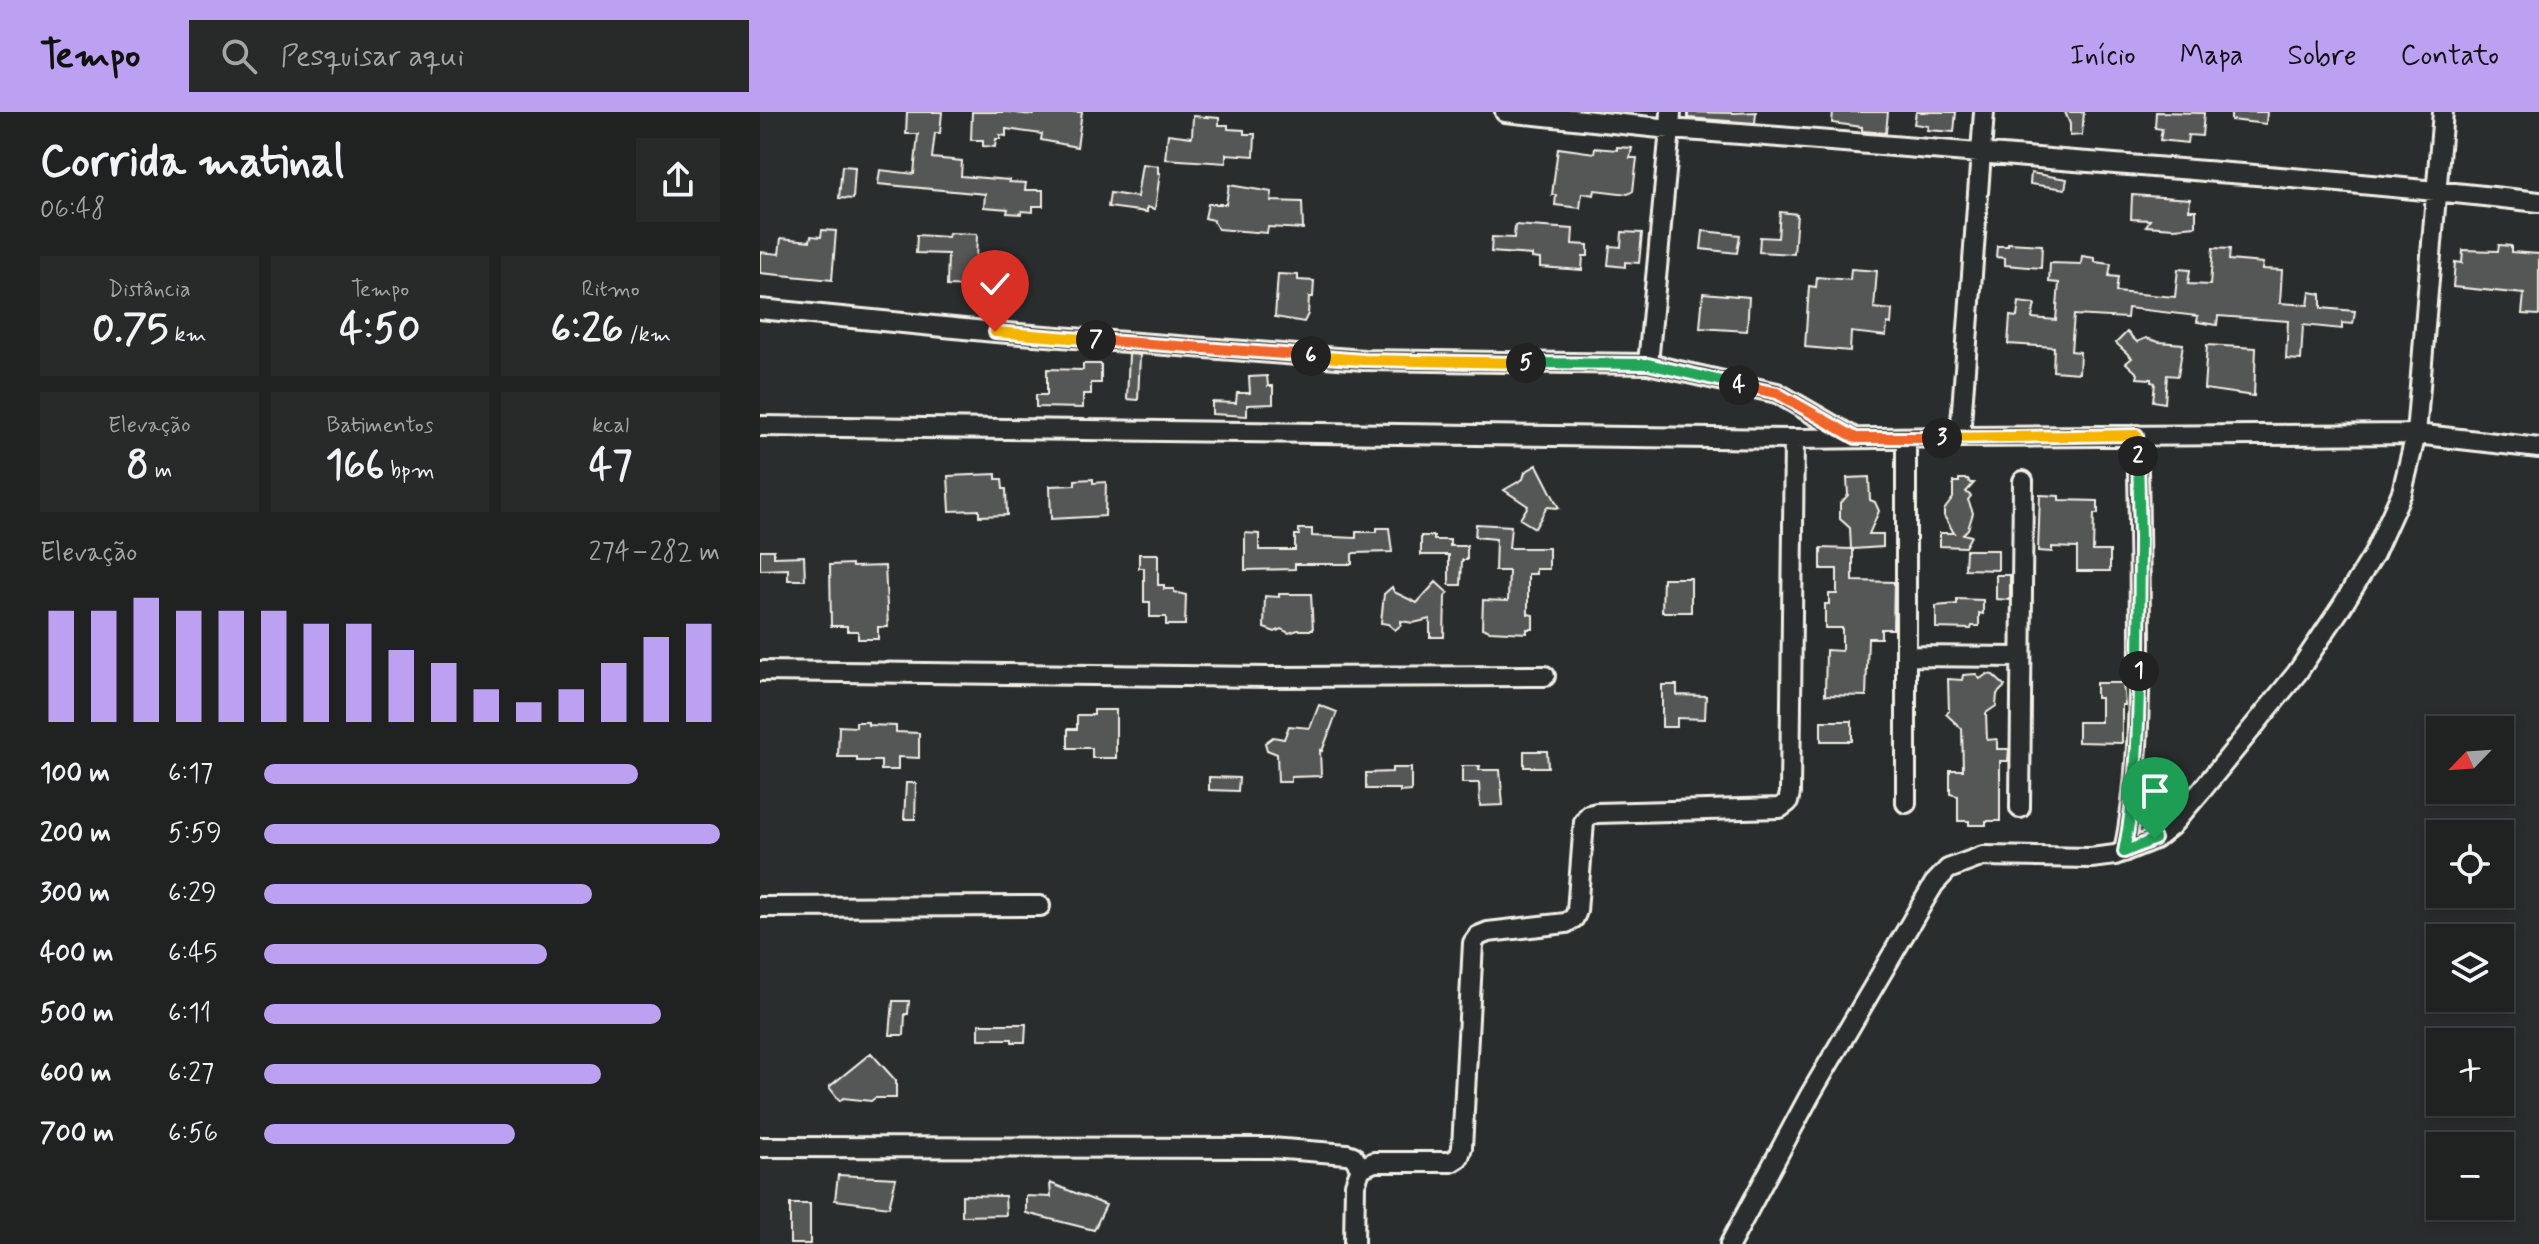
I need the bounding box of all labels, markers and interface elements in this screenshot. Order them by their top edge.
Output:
search box [189,20,749,92]
text: Tempo [40,32,141,81]
icon: search [217,34,261,78]
text: Pesquisar aqui [281,37,464,76]
text: Início [2070,38,2136,75]
text: Mapa [2180,38,2243,75]
text: Sobre [2287,38,2357,75]
text: Contato [2401,38,2499,75]
text: Corrida matinal [40,134,344,192]
button: share [636,138,720,222]
text: 06:48 [40,193,105,227]
pin [961,250,1029,332]
icon: check [973,262,1017,306]
text: Distância [108,276,191,304]
text: Tempo [351,276,409,304]
text: Ritmo [582,276,640,304]
text: 0.75 [92,304,168,356]
text: 4:50 [340,304,420,356]
text: 6:26 [550,304,623,356]
pin: 7 [1076,320,1116,360]
text: km [168,321,206,349]
text: /km [623,321,671,349]
text: 7 [1089,326,1103,354]
pin: 6 [1291,336,1331,376]
text: 6 [1305,342,1317,370]
pin: 5 [1506,343,1546,383]
text: 5 [1519,349,1533,377]
pin: 4 [1719,365,1759,405]
text: 4 [1733,371,1745,399]
text: Elevação [108,412,191,440]
text: Batimentos [326,412,433,440]
text: kcal [592,412,629,440]
pin: 3 [1922,418,1962,458]
text: 3 [1937,424,1947,452]
pin: 2 [2118,436,2158,476]
text: 8 [126,440,149,492]
text: 166 [325,440,384,492]
text: 47 [589,440,632,492]
text: 2 [2133,442,2143,470]
text: m [149,457,172,485]
text: bpm [384,457,435,485]
text: Elevação [40,536,137,570]
text: 274–282 m [589,536,720,570]
pin: 1 [2119,651,2159,691]
text: 1 [2134,657,2144,685]
north arrow [2426,716,2514,804]
map controls [2426,716,2514,1220]
text: 100 m [40,757,110,791]
text: 6:17 [168,757,213,791]
pin [2121,757,2189,839]
icon: arrive [2133,769,2177,813]
text: 200 m [40,817,111,851]
text: 5:59 [168,817,222,851]
button: locate [2426,820,2514,908]
text: 300 m [40,877,110,911]
text: 6:29 [168,877,217,911]
button: layers [2426,924,2514,1012]
text: 400 m [40,937,113,971]
text: 6:45 [168,937,217,971]
text: 500 m [40,997,114,1031]
text: 6:11 [168,997,211,1031]
button: + [2426,1028,2514,1116]
text: 600 m [40,1057,112,1091]
text: 6:27 [168,1057,214,1091]
text: 700 m [40,1117,114,1151]
text: 6:56 [168,1117,218,1151]
button: − [2426,1132,2514,1220]

